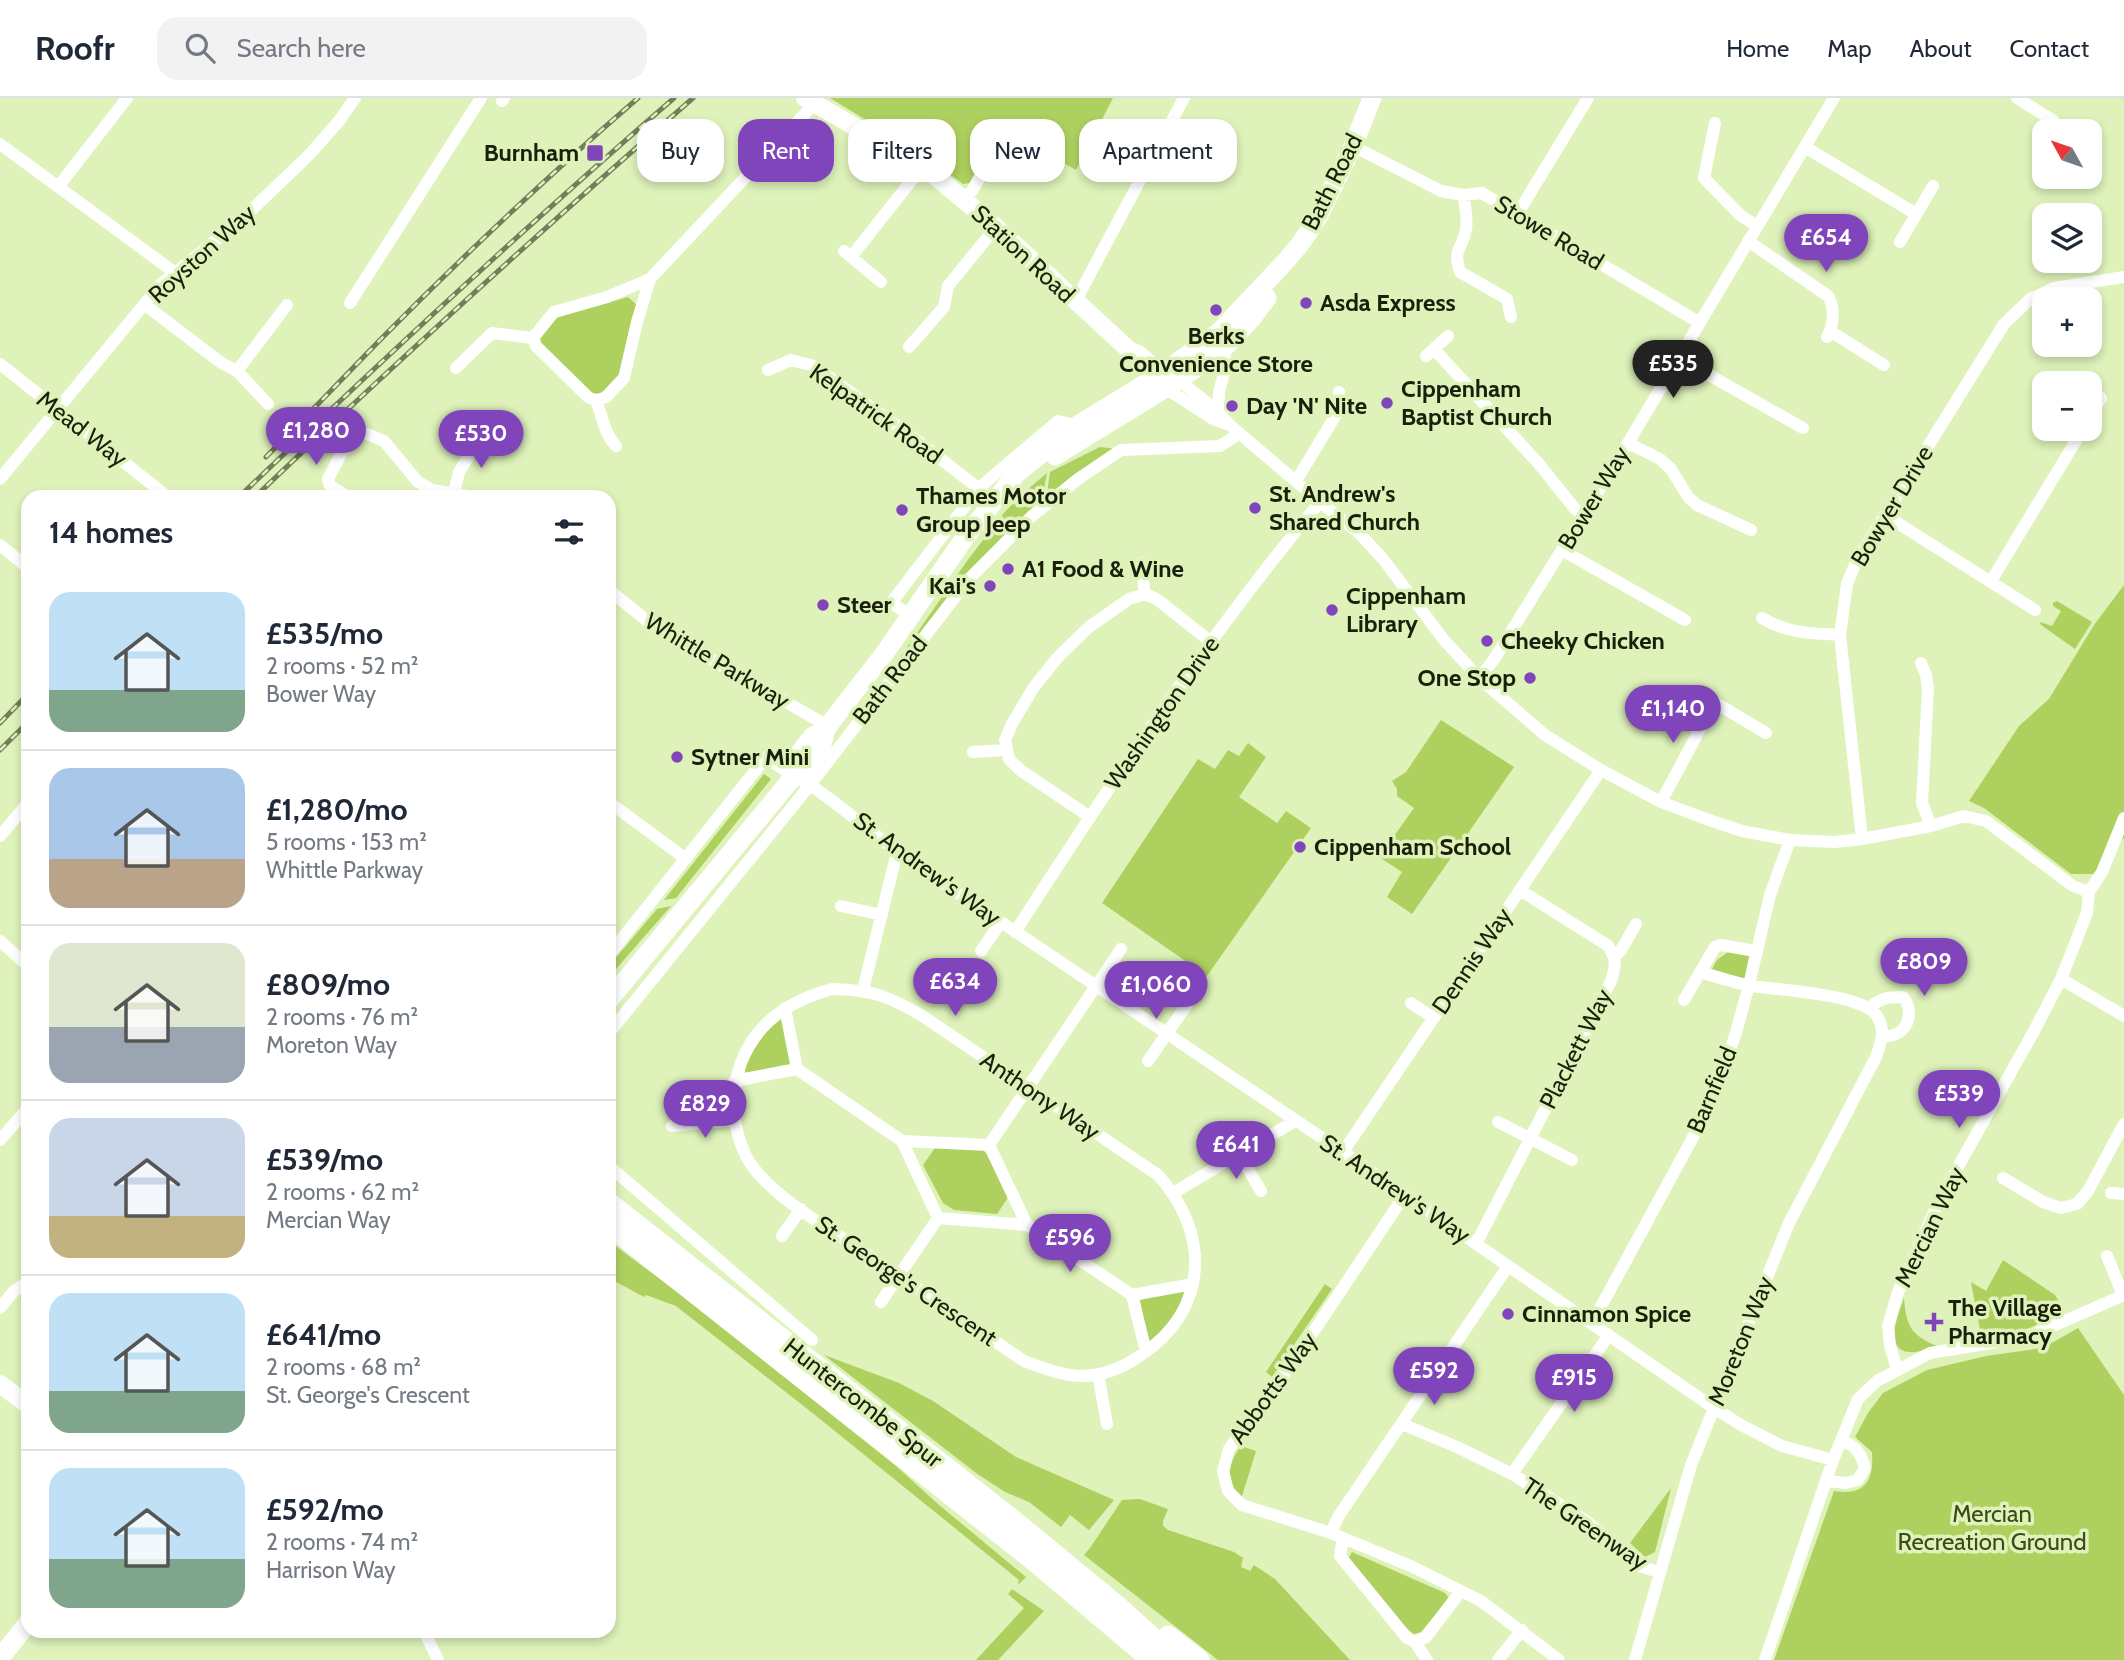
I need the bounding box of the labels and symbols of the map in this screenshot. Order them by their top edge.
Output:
north arrow [2032,119,2102,189]
street label: Bath Road [1295,129,1368,235]
place label: Burnham [484,138,579,167]
marker: Burnham [585,143,605,163]
street label: Stowe Road [1490,189,1609,276]
street label: Royston Way [142,198,261,309]
street label: Station Road [966,199,1081,309]
pin: £654 [1785,214,1867,274]
place label: Asda Express [1320,288,1456,317]
marker: Asda Express [1298,295,1314,311]
marker: Berks Convenience Store [1208,302,1224,318]
place label: Berks Convenience Store [1119,321,1313,378]
pin: £535 [1632,341,1714,400]
street label: Kelpatrick Road [804,357,948,470]
place label: Cippenham Baptist Church [1401,374,1552,431]
street label: Mead Way [31,384,133,473]
place label: Day 'N' Nite [1246,391,1367,420]
marker: Cippenham Baptist Church [1379,395,1395,411]
marker: Day 'N' Nite [1224,398,1240,414]
pin: £1,280 [259,408,373,467]
pin: £530 [440,410,522,470]
street label: Bowyer Drive [1844,440,1939,571]
street label: Bower Way [1552,441,1636,554]
place label: St. Andrew's Shared Church [1269,479,1420,536]
place label: Thames Motor Group Jeep [916,481,1066,538]
marker: St. Andrew's Shared Church [1247,500,1263,516]
marker: Thames Motor Group Jeep [894,502,910,518]
place label: A1 Food & Wine [1022,554,1184,583]
marker: A1 Food & Wine [1000,561,1016,577]
place label: Kai's [929,571,976,600]
marker: Kai's [982,578,998,594]
place label: Cippenham Library [1346,581,1466,638]
place label: Steer [837,590,892,619]
marker: Steer [815,597,831,613]
marker: Cippenham Library [1324,602,1340,618]
street label: Whittle Parkway [640,606,795,715]
place label: Cheeky Chicken [1501,626,1665,655]
street label: Bath Road [846,630,933,730]
street label: Washington Drive [1098,630,1225,795]
marker: Cheeky Chicken [1479,633,1495,649]
place label: One Stop [1418,663,1516,692]
marker: One Stop [1522,670,1538,686]
pin: £1,140 [1616,686,1730,745]
place label: Sytner Mini [691,742,809,771]
marker: Sytner Mini [669,749,685,765]
street label: St. Andrew's Way [848,806,1006,932]
place label: Cippenham School [1314,832,1511,861]
marker: Cippenham School [1292,839,1308,855]
street label: Dennis Way [1426,902,1518,1019]
pin: £809 [1883,939,1965,998]
pin: £634 [914,958,996,1018]
pin: £1,060 [1099,962,1213,1021]
street label: Plackett Way [1533,984,1618,1114]
street label: Barnfield [1680,1042,1743,1137]
street label: Anthony Way [975,1045,1106,1146]
pin: £539 [1918,1070,2000,1130]
pin: £829 [664,1080,746,1140]
pin: £641 [1195,1122,1277,1181]
street label: St. Andrew's Way [1315,1128,1476,1249]
street label: Mercian Way [1888,1162,1971,1292]
street label: St. George's Crescent [810,1209,1003,1352]
pin: £596 [1029,1214,1111,1274]
street label: Moreton Way [1701,1272,1780,1410]
place label: The Village Pharmacy [1948,1293,2062,1350]
place label: Cinnamon Spice [1522,1299,1691,1328]
marker: Cinnamon Spice [1500,1306,1516,1322]
marker: The Village Pharmacy [1926,1314,1942,1330]
street label: Abbotts Way [1222,1326,1323,1449]
street label: Huntercombe Spur [778,1332,949,1474]
pin: £592 [1393,1348,1475,1407]
pin: £915 [1533,1354,1615,1414]
street label: The Greenway [1517,1471,1653,1576]
park label: Mercian Recreation Ground [1897,1499,2087,1556]

